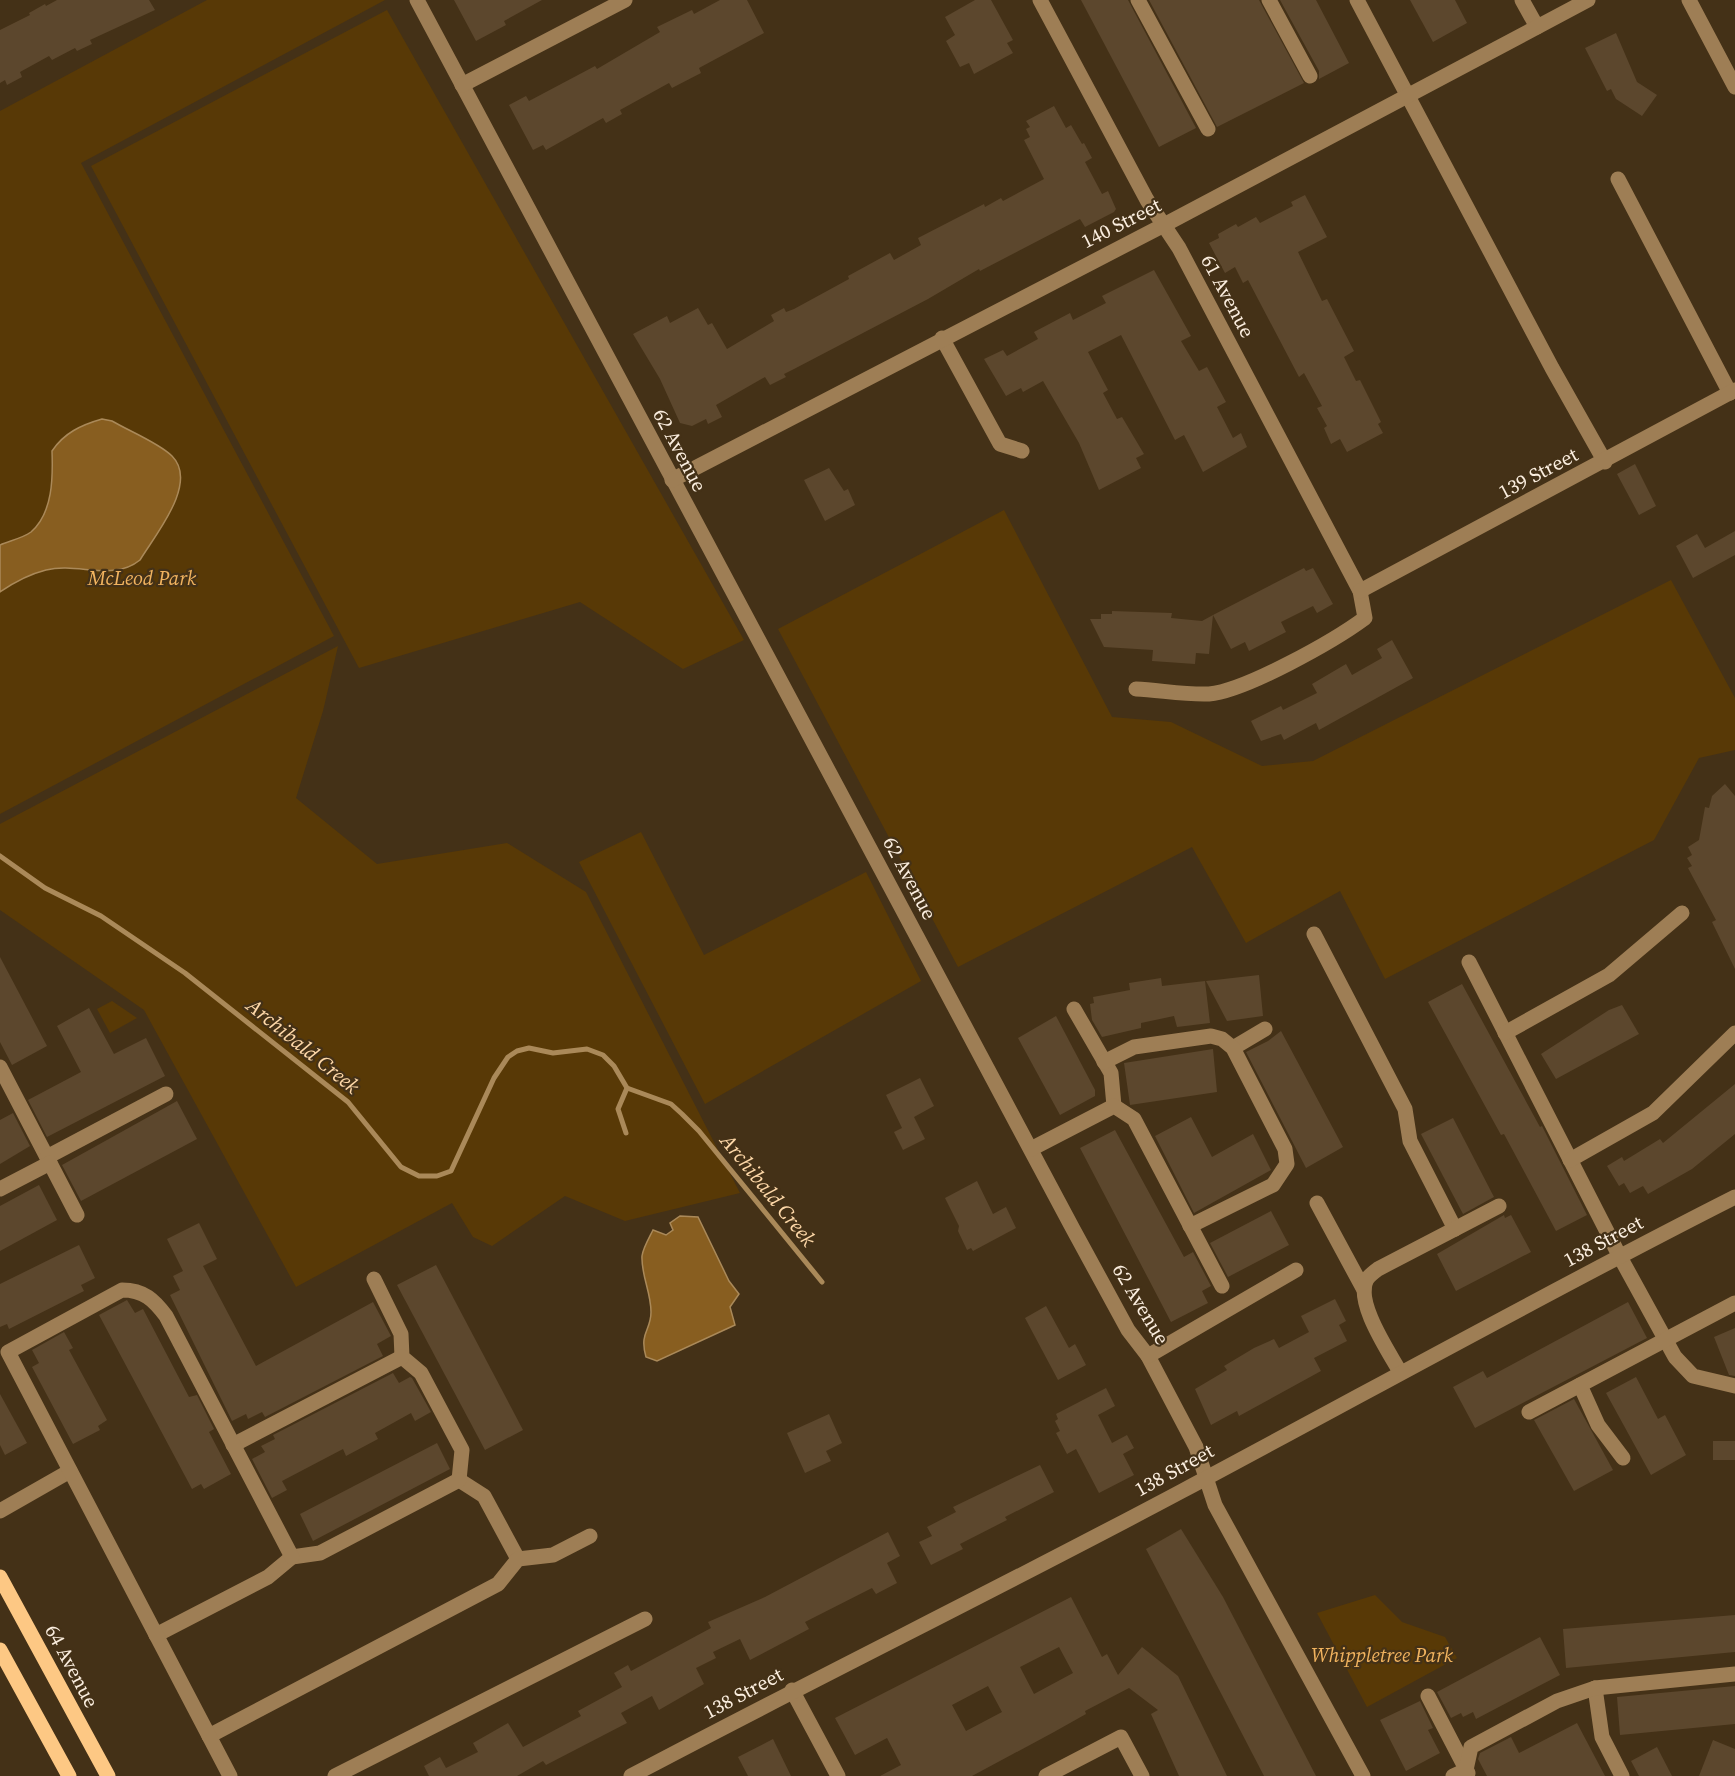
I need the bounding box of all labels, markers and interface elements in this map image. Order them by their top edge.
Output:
street label: 140 Street [1076,191,1166,255]
street label: 61 Avenue [1194,250,1262,342]
street label: 62 Avenue [646,404,714,496]
street label: 139 Street [1493,440,1583,506]
park label: McLeod Park [87,564,197,592]
street label: 62 Avenue [876,832,944,924]
water label: Archibald Creek [240,990,366,1100]
water label: Archibald Creek [713,1126,823,1252]
street label: 138 Street [1558,1208,1648,1274]
street label: 62 Avenue [1106,1258,1176,1350]
street label: 138 Street [1129,1437,1219,1503]
street label: 64 Avenue [38,1620,106,1712]
park label: Whippletree Park [1311,1641,1454,1669]
street label: 138 Street [698,1660,788,1726]

